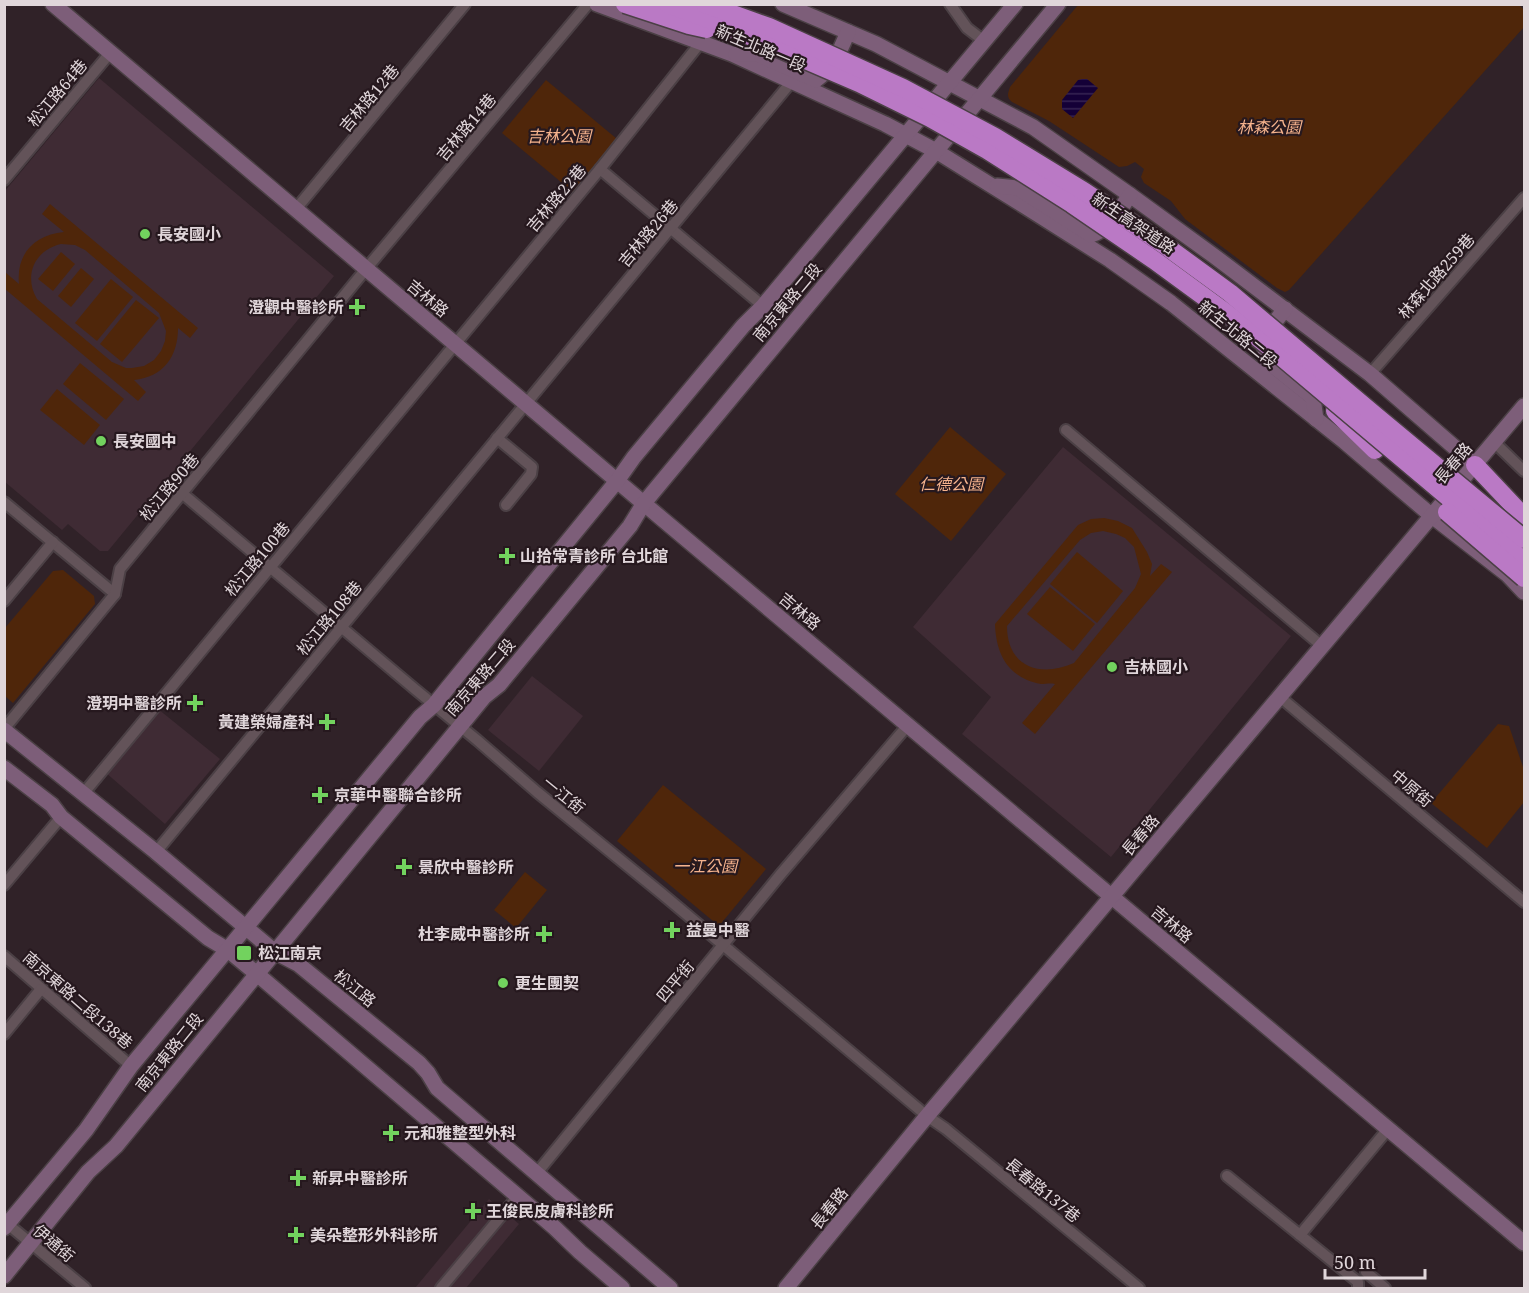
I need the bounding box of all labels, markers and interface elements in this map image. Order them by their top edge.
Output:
street label: 新生北路一段 [713,19,809,77]
street label: 松江路64巷 [22,55,92,131]
street label: 吉林路12巷 [334,60,404,136]
street label: 吉林路14巷 [431,89,501,165]
park label: 林森公園 [1237,116,1303,138]
park label: 吉林公園 [527,125,593,147]
street label: 吉林路22巷 [521,160,591,236]
street label: 新生高架道路 [1088,187,1180,259]
street label: 吉林路26巷 [613,195,683,271]
place label: 長安國小 [157,223,221,245]
marker: 長安國小 [138,227,152,241]
street label: 林森北路259巷 [1393,228,1479,324]
street label: 南京東路二段 [748,258,826,346]
street label: 吉林路 [403,274,453,322]
street label: 新生北路二段 [1194,295,1282,373]
place label: 澄觀中醫診所 [248,296,344,318]
marker: 澄觀中醫診所 [348,298,366,316]
place label: 長安國中 [113,430,177,452]
marker: 長安國中 [94,434,108,448]
street label: 長春路 [1429,438,1477,488]
street label: 松江路90巷 [134,449,204,525]
park label: 仁德公園 [919,473,985,495]
street label: 松江路100巷 [219,517,295,601]
place label: 山拾常青診所 台北館 [520,545,668,567]
marker: 山拾常青診所 台北館 [498,547,516,565]
street label: 松江路108巷 [291,576,367,660]
street label: 吉林路 [775,587,825,635]
street label: 南京東路二段 [440,634,520,720]
place label: 吉林國小 [1124,656,1188,678]
marker: 吉林國小 [1105,660,1119,674]
place label: 澄玥中醫診所 [86,692,182,714]
marker: 澄玥中醫診所 [186,694,204,712]
place label: 黃建榮婦產科 [218,711,314,733]
marker: 黃建榮婦產科 [318,713,336,731]
street label: 中原街 [1387,764,1437,812]
street label: 一江街 [538,771,590,819]
place label: 京華中醫聯合診所 [334,784,462,806]
marker: 京華中醫聯合診所 [311,786,329,804]
street label: 長春路 [1116,810,1164,860]
park label: 一江公園 [673,855,739,877]
place label: 景欣中醫診所 [418,856,514,878]
marker: 景欣中醫診所 [395,858,413,876]
street label: 吉林路 [1147,900,1197,948]
place label: 益曼中醫 [686,919,750,941]
marker: 益曼中醫 [663,921,681,939]
place label: 杜李威中醫診所 [418,923,530,945]
marker: 杜李威中醫診所 [535,925,553,943]
place label: 松江南京 [258,942,322,964]
marker: 松江南京 [235,944,253,962]
street label: 南京東路二段138巷 [18,946,138,1054]
street label: 四平街 [651,956,699,1006]
street label: 松江路 [329,964,381,1012]
place label: 更生團契 [515,972,579,994]
marker: 更生團契 [496,976,510,990]
street label: 南京東路二段 [130,1008,208,1096]
place label: 元和雅整型外科 [404,1122,516,1144]
marker: 元和雅整型外科 [382,1124,400,1142]
street label: 長春路137巷 [1001,1153,1085,1227]
place label: 新昇中醫診所 [312,1167,408,1189]
marker: 新昇中醫診所 [289,1169,307,1187]
street label: 長春路 [805,1182,853,1234]
place label: 王俊民皮膚科診所 [486,1200,614,1222]
marker: 王俊民皮膚科診所 [464,1202,482,1220]
street label: 伊通街 [29,1219,79,1267]
place label: 美朵整形外科診所 [310,1224,438,1246]
marker: 美朵整形外科診所 [287,1226,305,1244]
scale bar [1325,1242,1426,1280]
text: 50 m [1334,1250,1376,1274]

